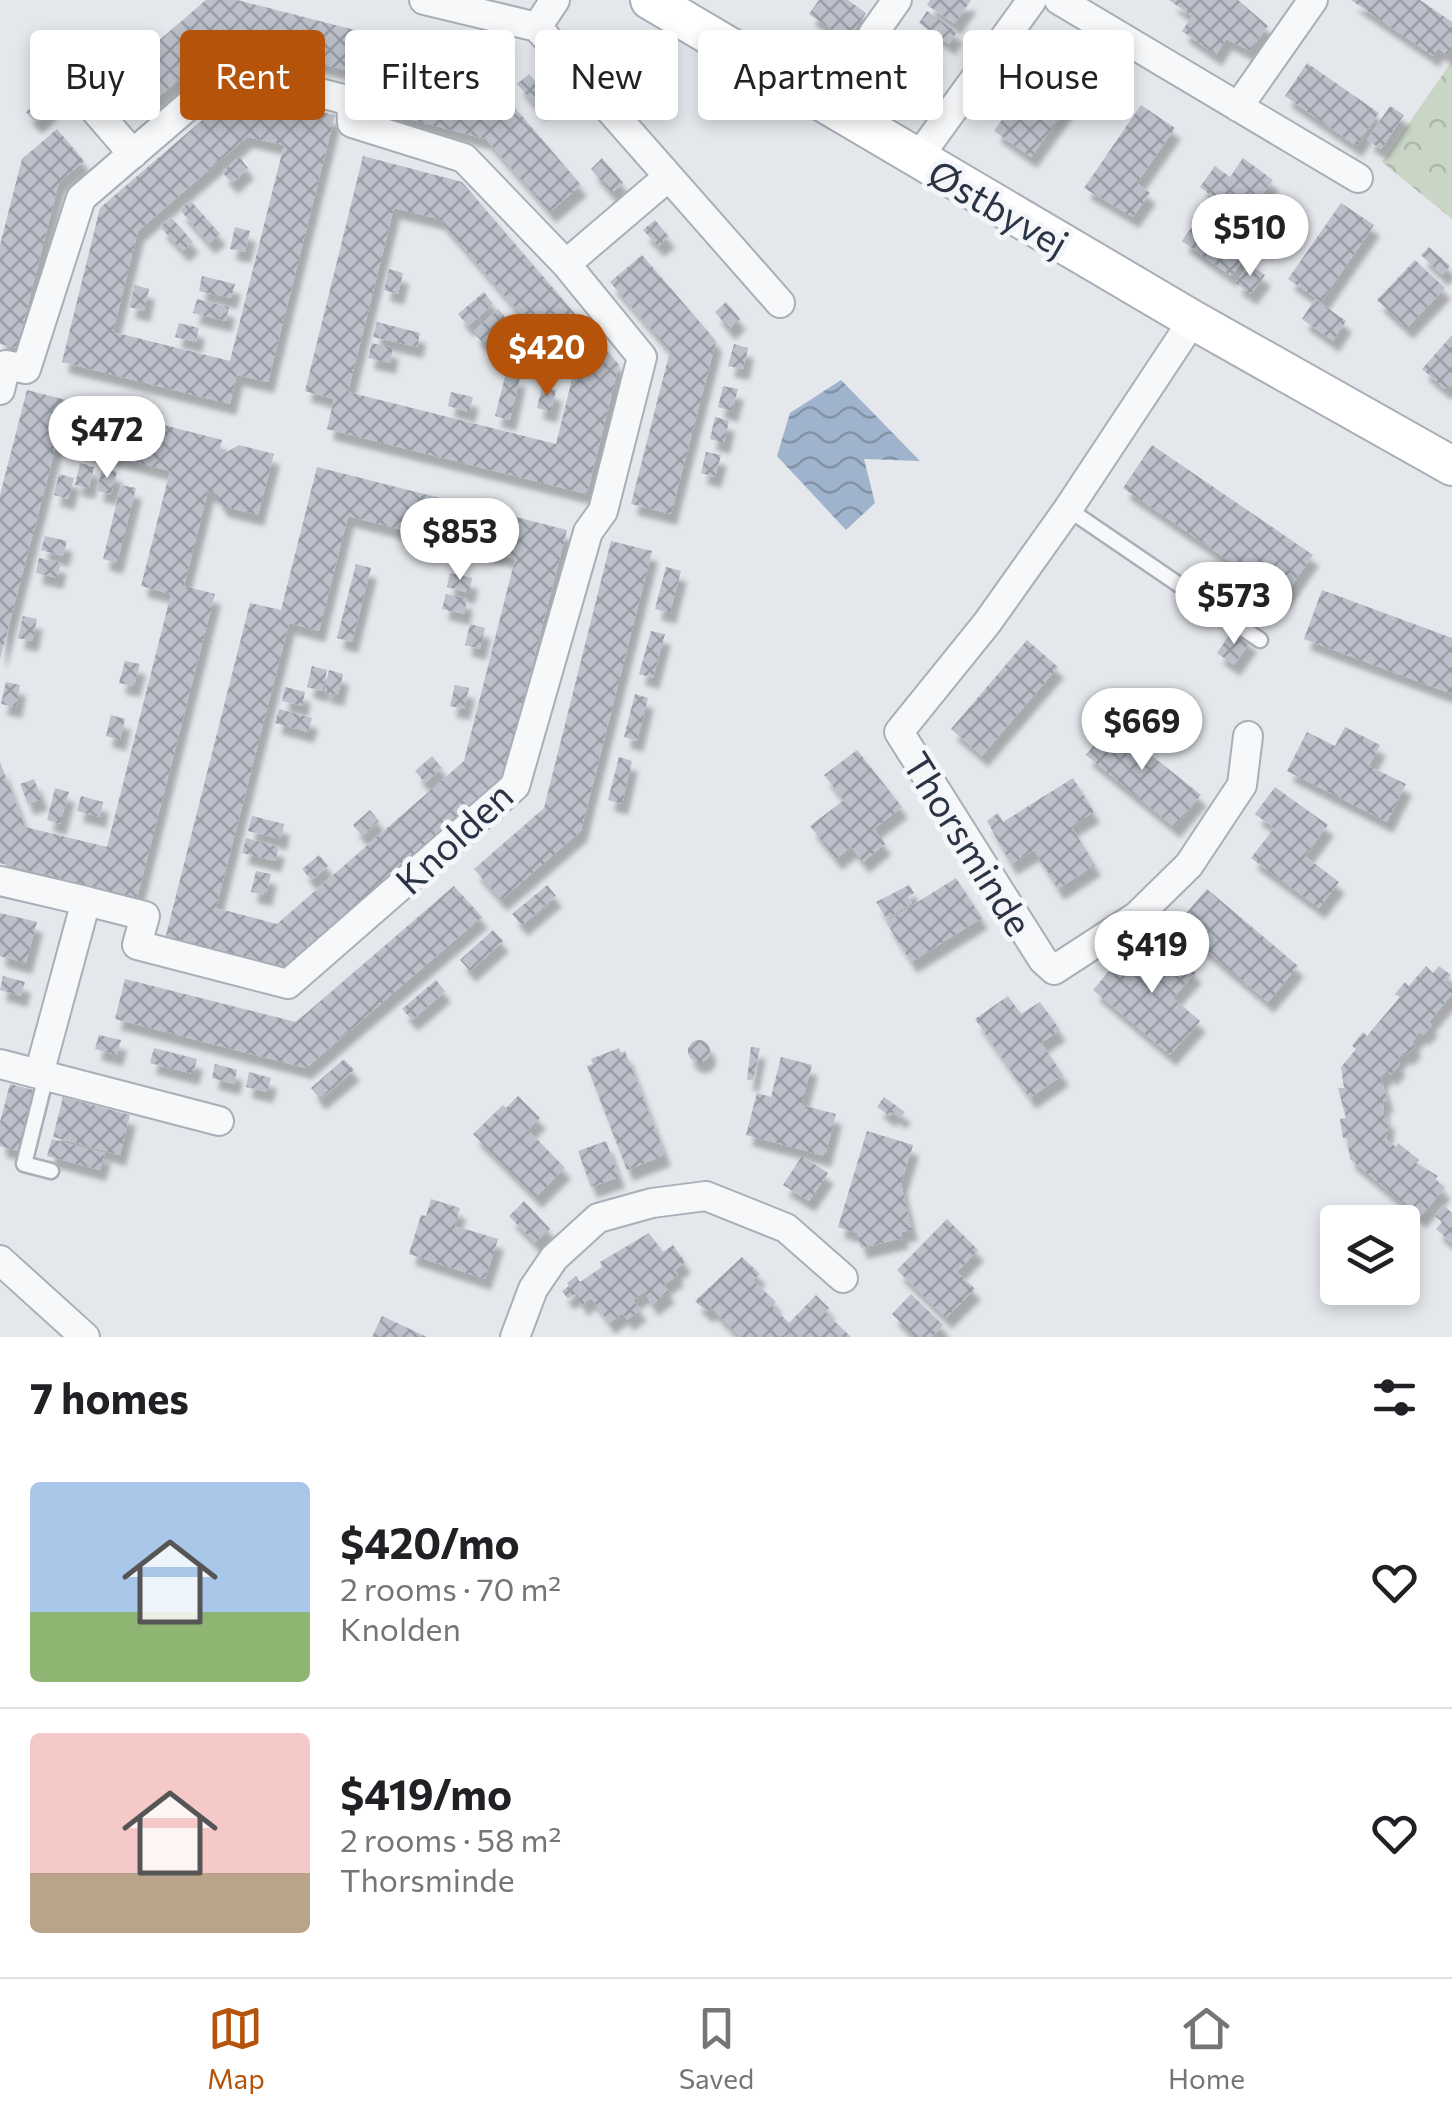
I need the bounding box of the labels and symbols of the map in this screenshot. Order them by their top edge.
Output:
street label: Østbyvej [921,148,1077,266]
pin: $510 [1191,194,1309,279]
pin: $420 [488,314,606,399]
pin: $472 [48,396,166,481]
pin: $853 [401,498,519,583]
pin: $573 [1175,562,1293,647]
pin: $669 [1083,688,1201,773]
street label: Thorsminde [894,743,1044,943]
street label: Knolden [385,771,521,903]
pin: $419 [1093,911,1211,996]

